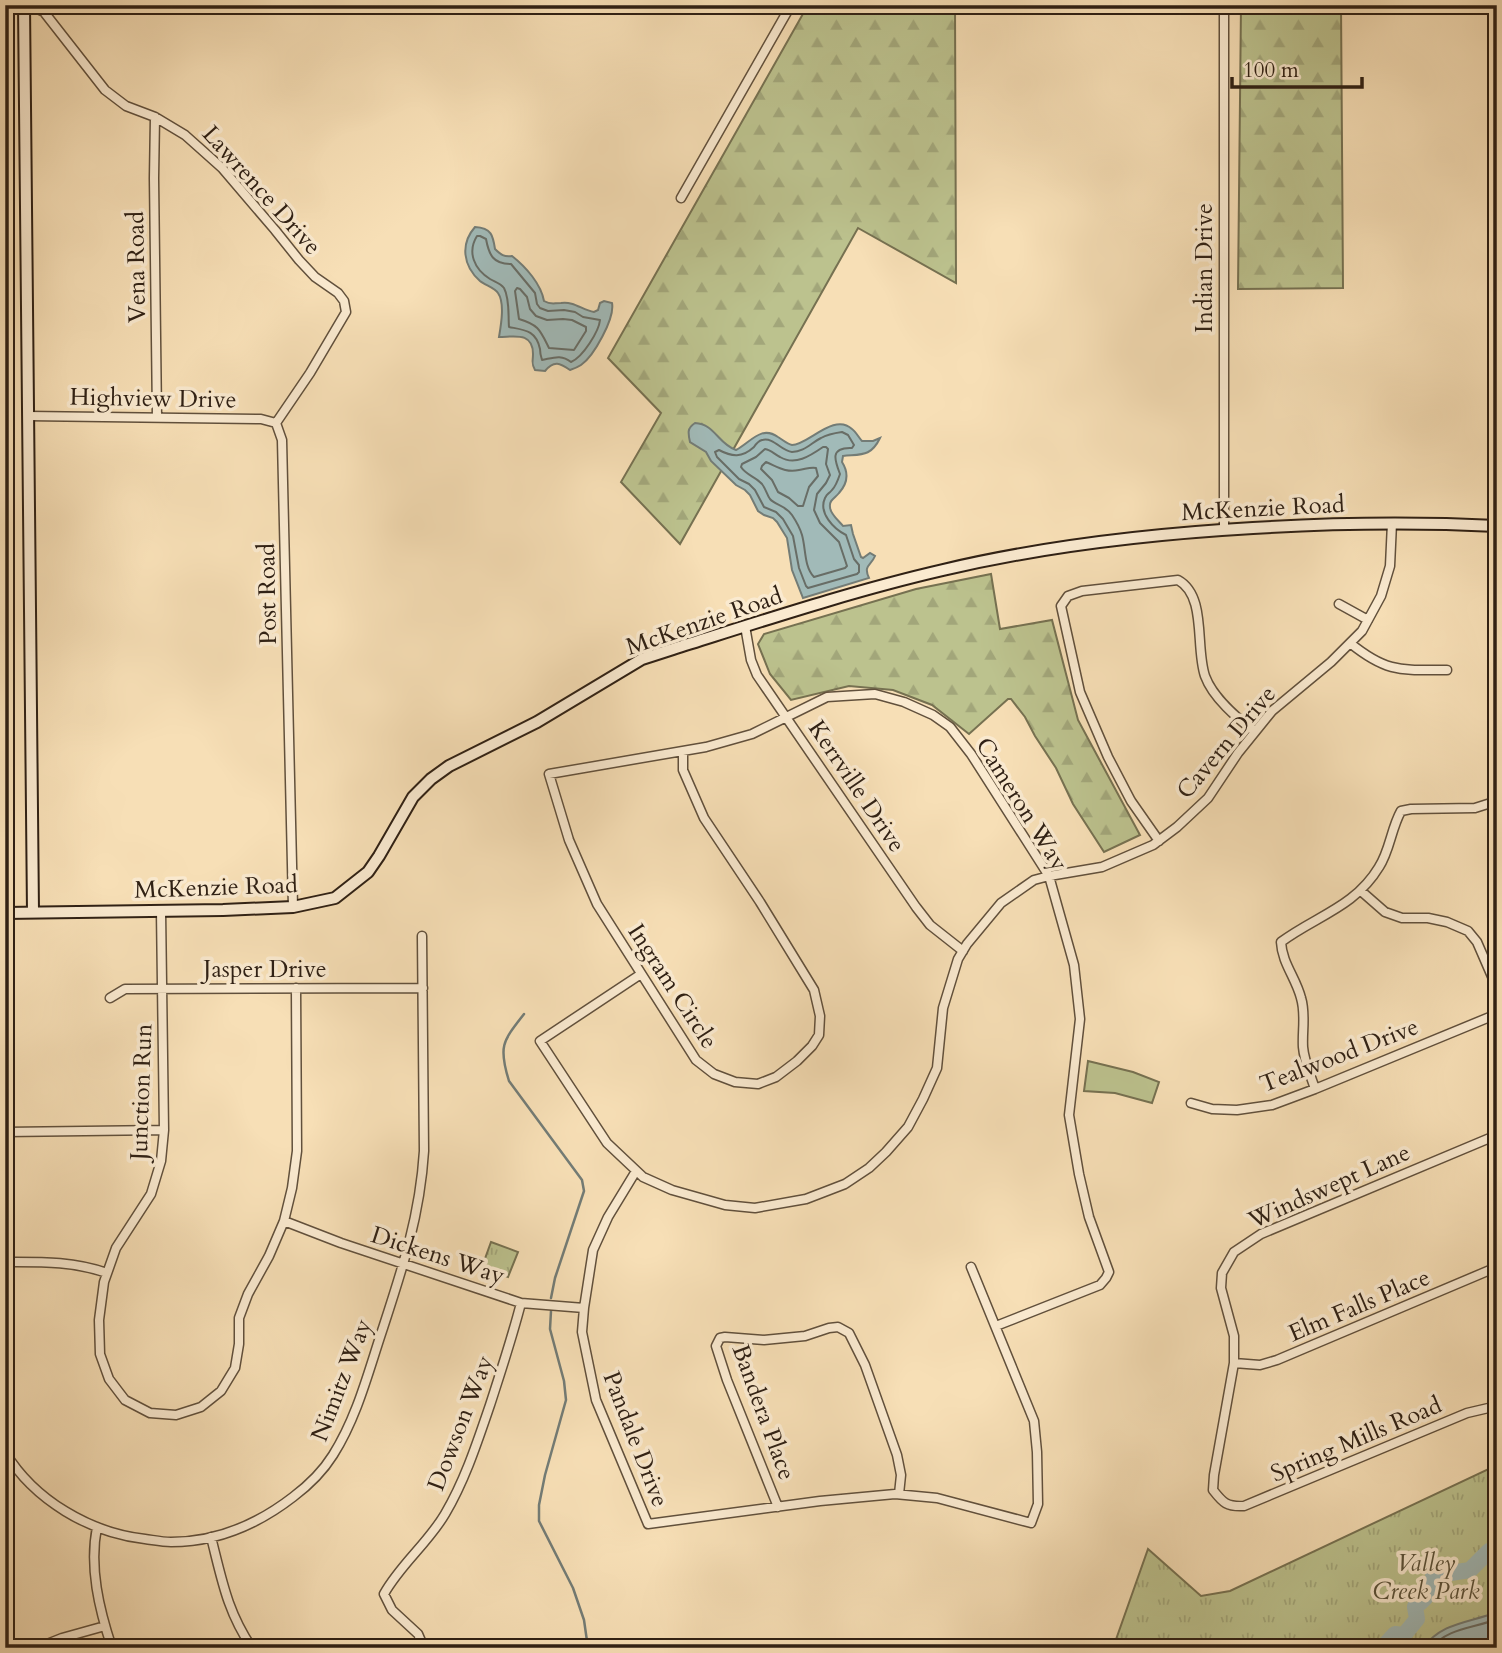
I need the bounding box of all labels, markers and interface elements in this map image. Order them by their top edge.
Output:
scale bar [1232,46,1362,90]
text: 100 m [1243,56,1299,85]
street label: Lawrence Drive [195,118,329,262]
street label: Indian Drive [1188,203,1221,333]
street label: Vena Road [119,211,154,323]
street label: Highview Drive [69,381,237,416]
street label: McKenzie Road [1181,488,1346,529]
street label: Post Road [250,543,285,645]
street label: McKenzie Road [621,579,787,664]
street label: Cavern Drive [1169,679,1284,806]
street label: Kerrville Drive [800,714,913,859]
street label: Cameron Way [967,731,1076,877]
street label: McKenzie Road [134,868,299,907]
street label: Ingram Circle [620,917,725,1055]
street label: Jasper Drive [200,953,327,986]
street label: Tealwood Drive [1255,1010,1423,1101]
street label: Junction Run [123,1023,160,1164]
street label: Windswept Lane [1242,1136,1415,1237]
street label: Dickens Way [367,1218,509,1293]
street label: Elm Falls Place [1283,1261,1435,1350]
street label: Nimitz Way [303,1314,380,1446]
street label: Bandera Place [724,1340,803,1485]
street label: Dowson Way [420,1351,501,1496]
street label: Pandale Drive [595,1367,677,1512]
street label: Spring Mills Road [1266,1389,1447,1490]
park label: Valley Creek Park [1372,1547,1480,1608]

